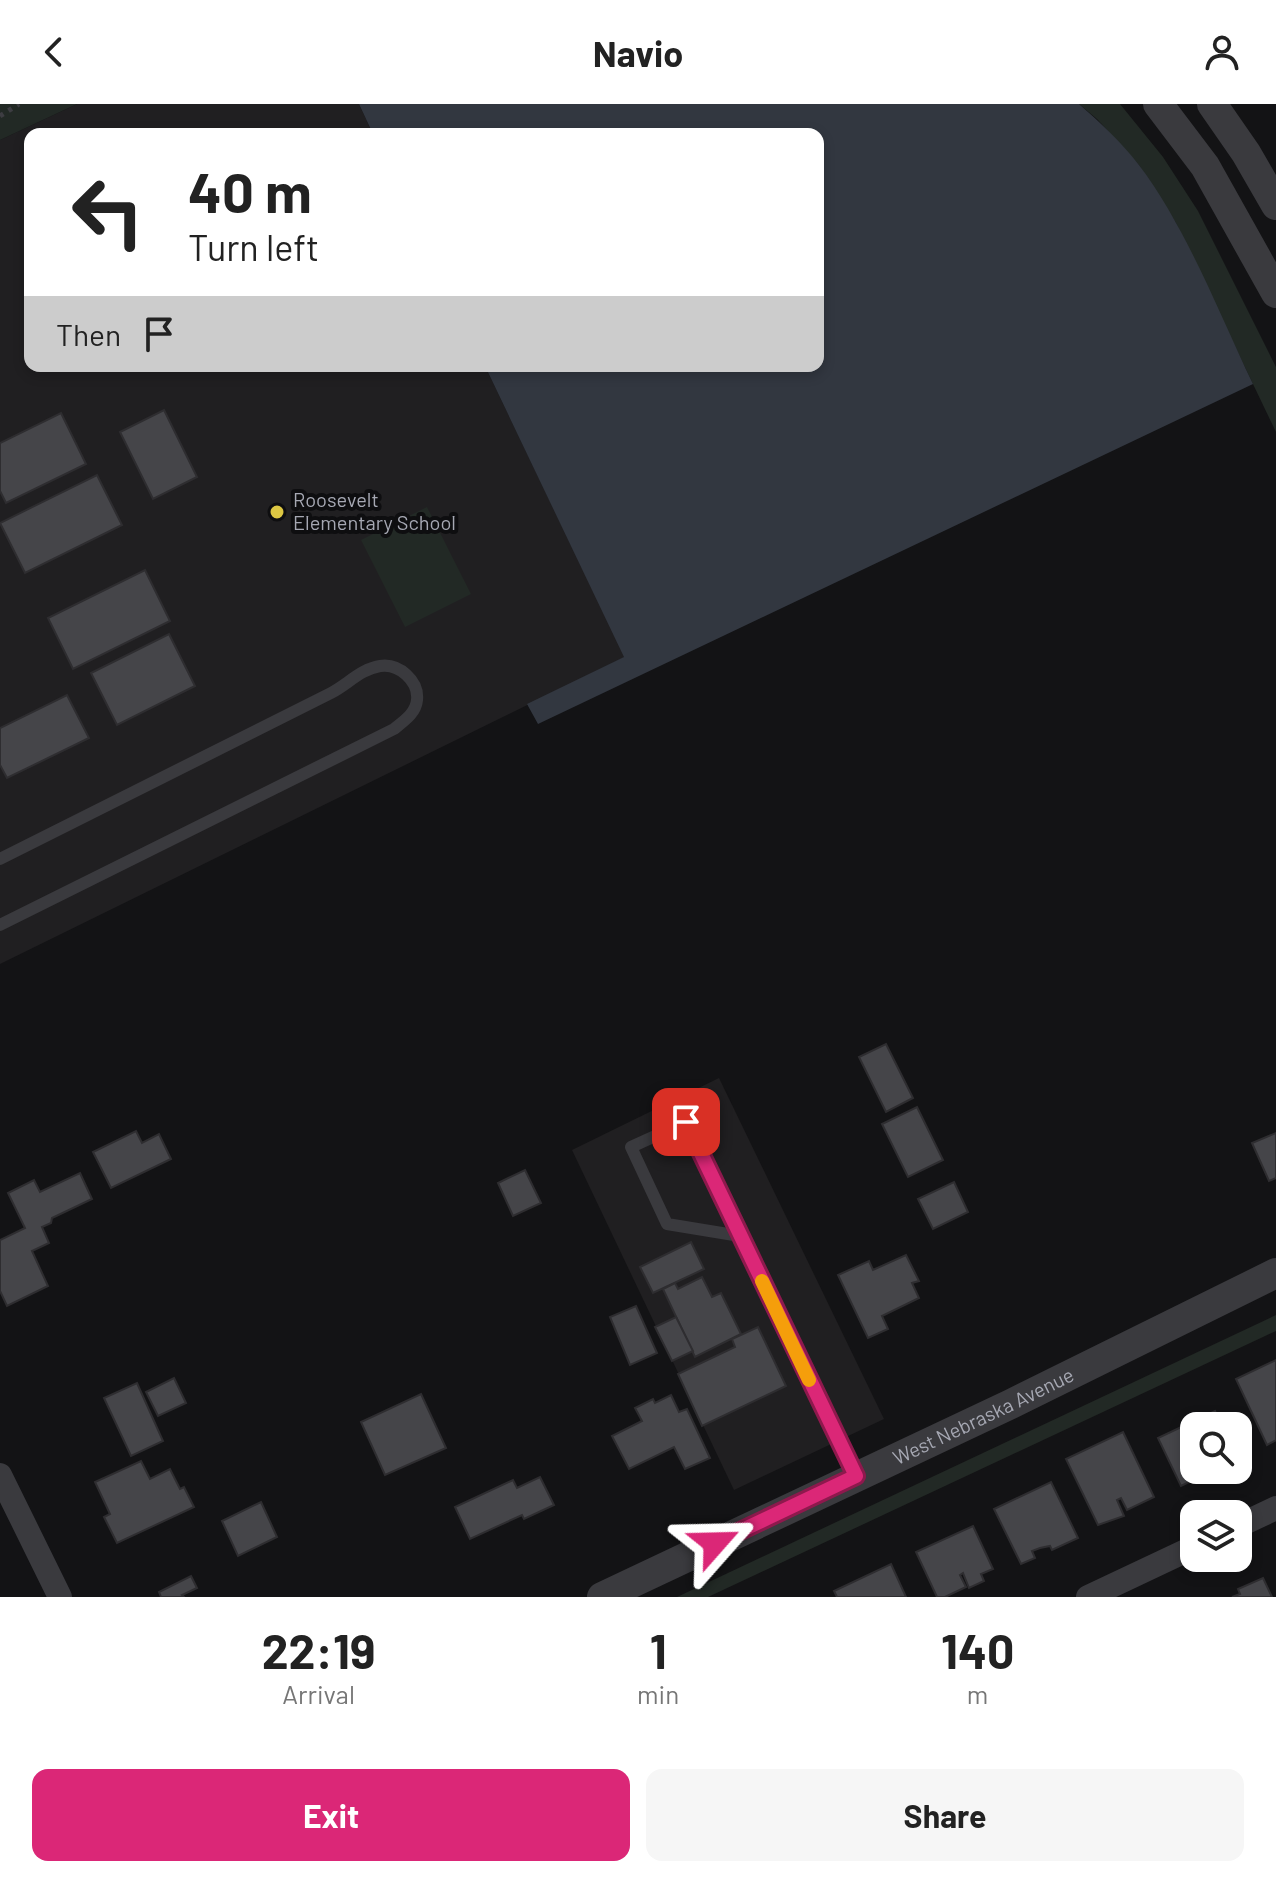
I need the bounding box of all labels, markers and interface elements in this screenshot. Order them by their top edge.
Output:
icon: back [32,30,76,74]
icon: person [1200,30,1244,74]
text: Navio [593,31,683,74]
text: 40 m [188,157,312,224]
icon: left [56,160,160,264]
text: Turn left [188,225,319,268]
icon: arrive [137,312,181,356]
text: Then [56,316,121,352]
place label: Roosevelt Elementary School [293,487,456,534]
marker: Roosevelt Elementary School [268,503,286,521]
pin [652,1088,720,1156]
icon: arrive [664,1100,708,1144]
street label: West Nebraska Avenue [889,1362,1077,1469]
map controls [1180,1412,1252,1572]
button: search [1180,1412,1252,1484]
button: layers [1180,1500,1252,1572]
position arrow [673,1501,757,1585]
text: 22:19 [262,1621,375,1679]
text: 1 [650,1621,667,1679]
text: 140 [941,1621,1014,1679]
text: Arrival [282,1678,355,1709]
text: min [637,1678,679,1709]
text: m [967,1678,988,1709]
button: Exit [32,1769,630,1861]
button: Share [646,1769,1244,1861]

